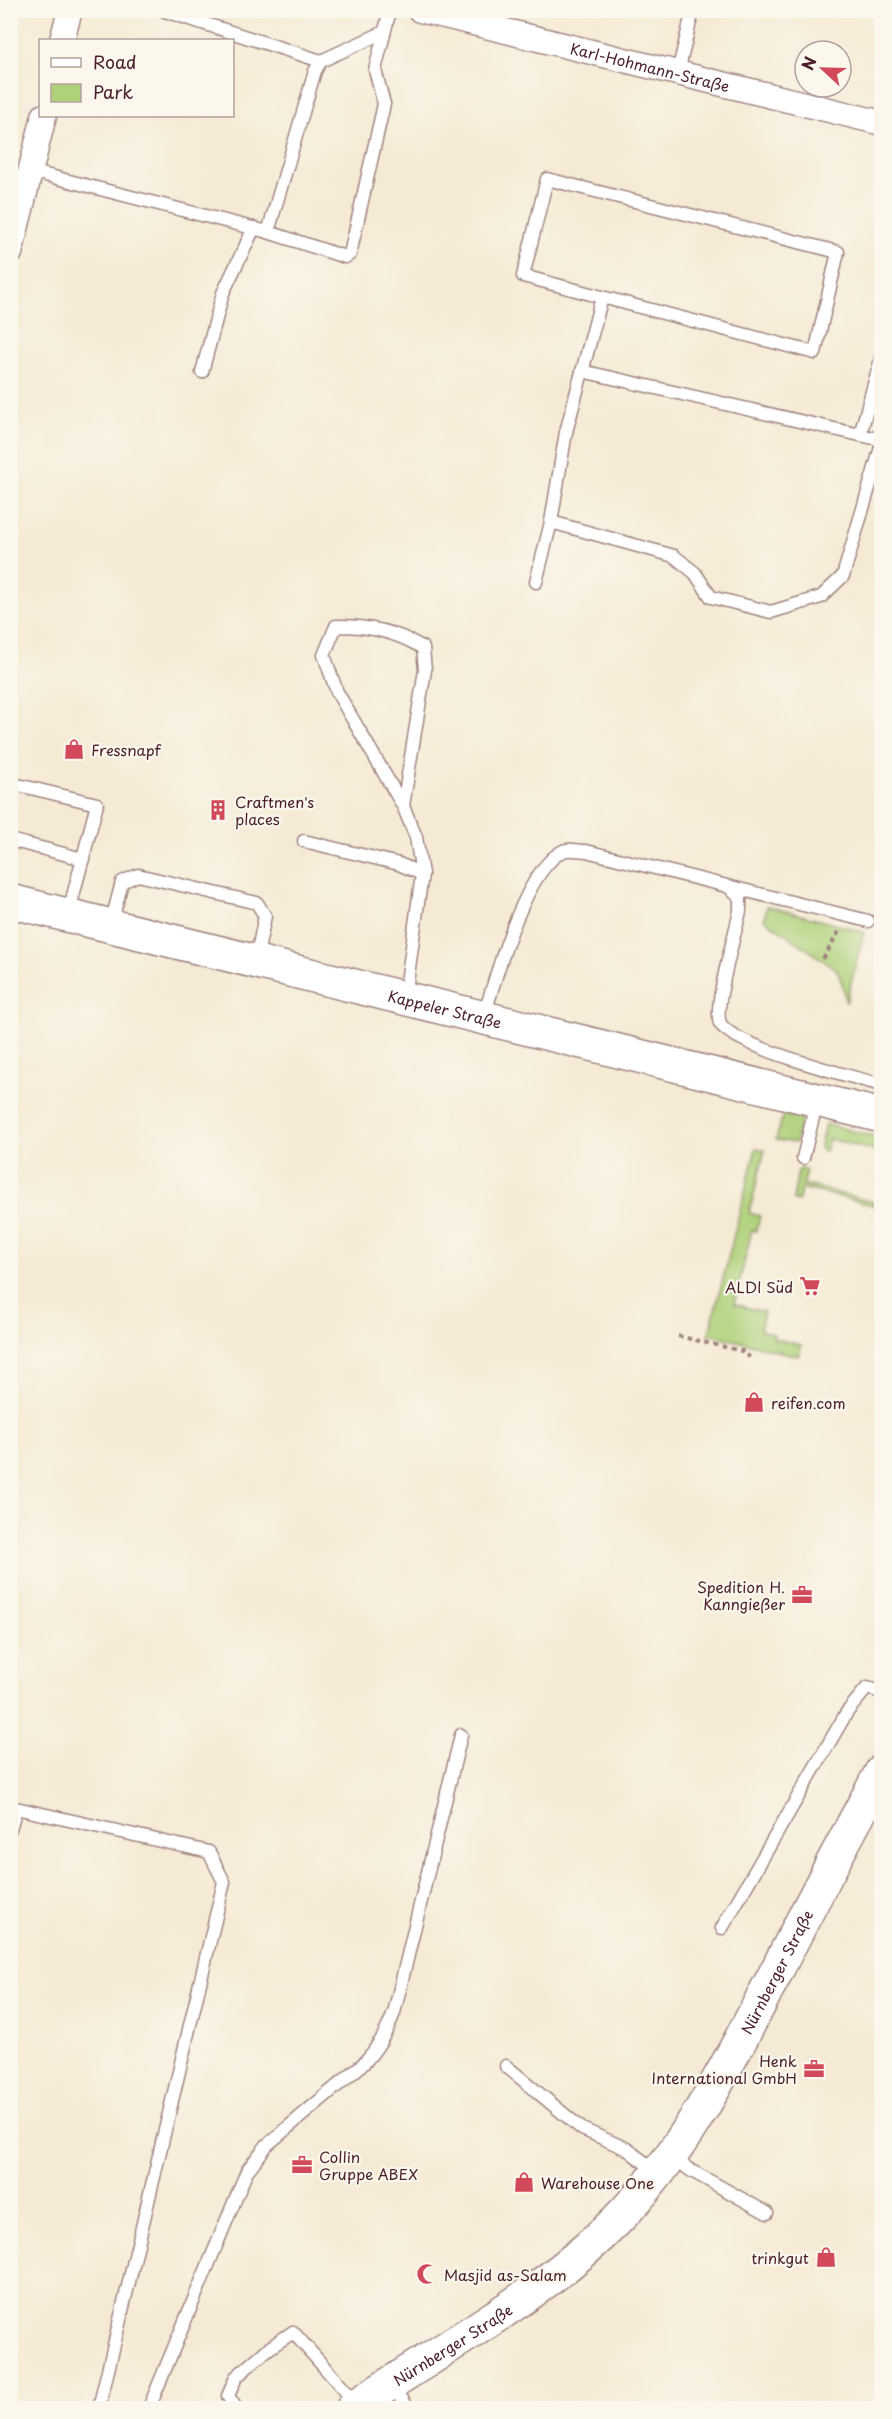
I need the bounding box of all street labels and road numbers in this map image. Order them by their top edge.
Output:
street label: Karl-Hohmann-Straße [568,36,732,97]
street label: Kappeler Straße [386,983,504,1033]
street label: Nürnberger Straße [734,1905,818,2038]
street label: Nürnberger Straße [388,2297,516,2391]

